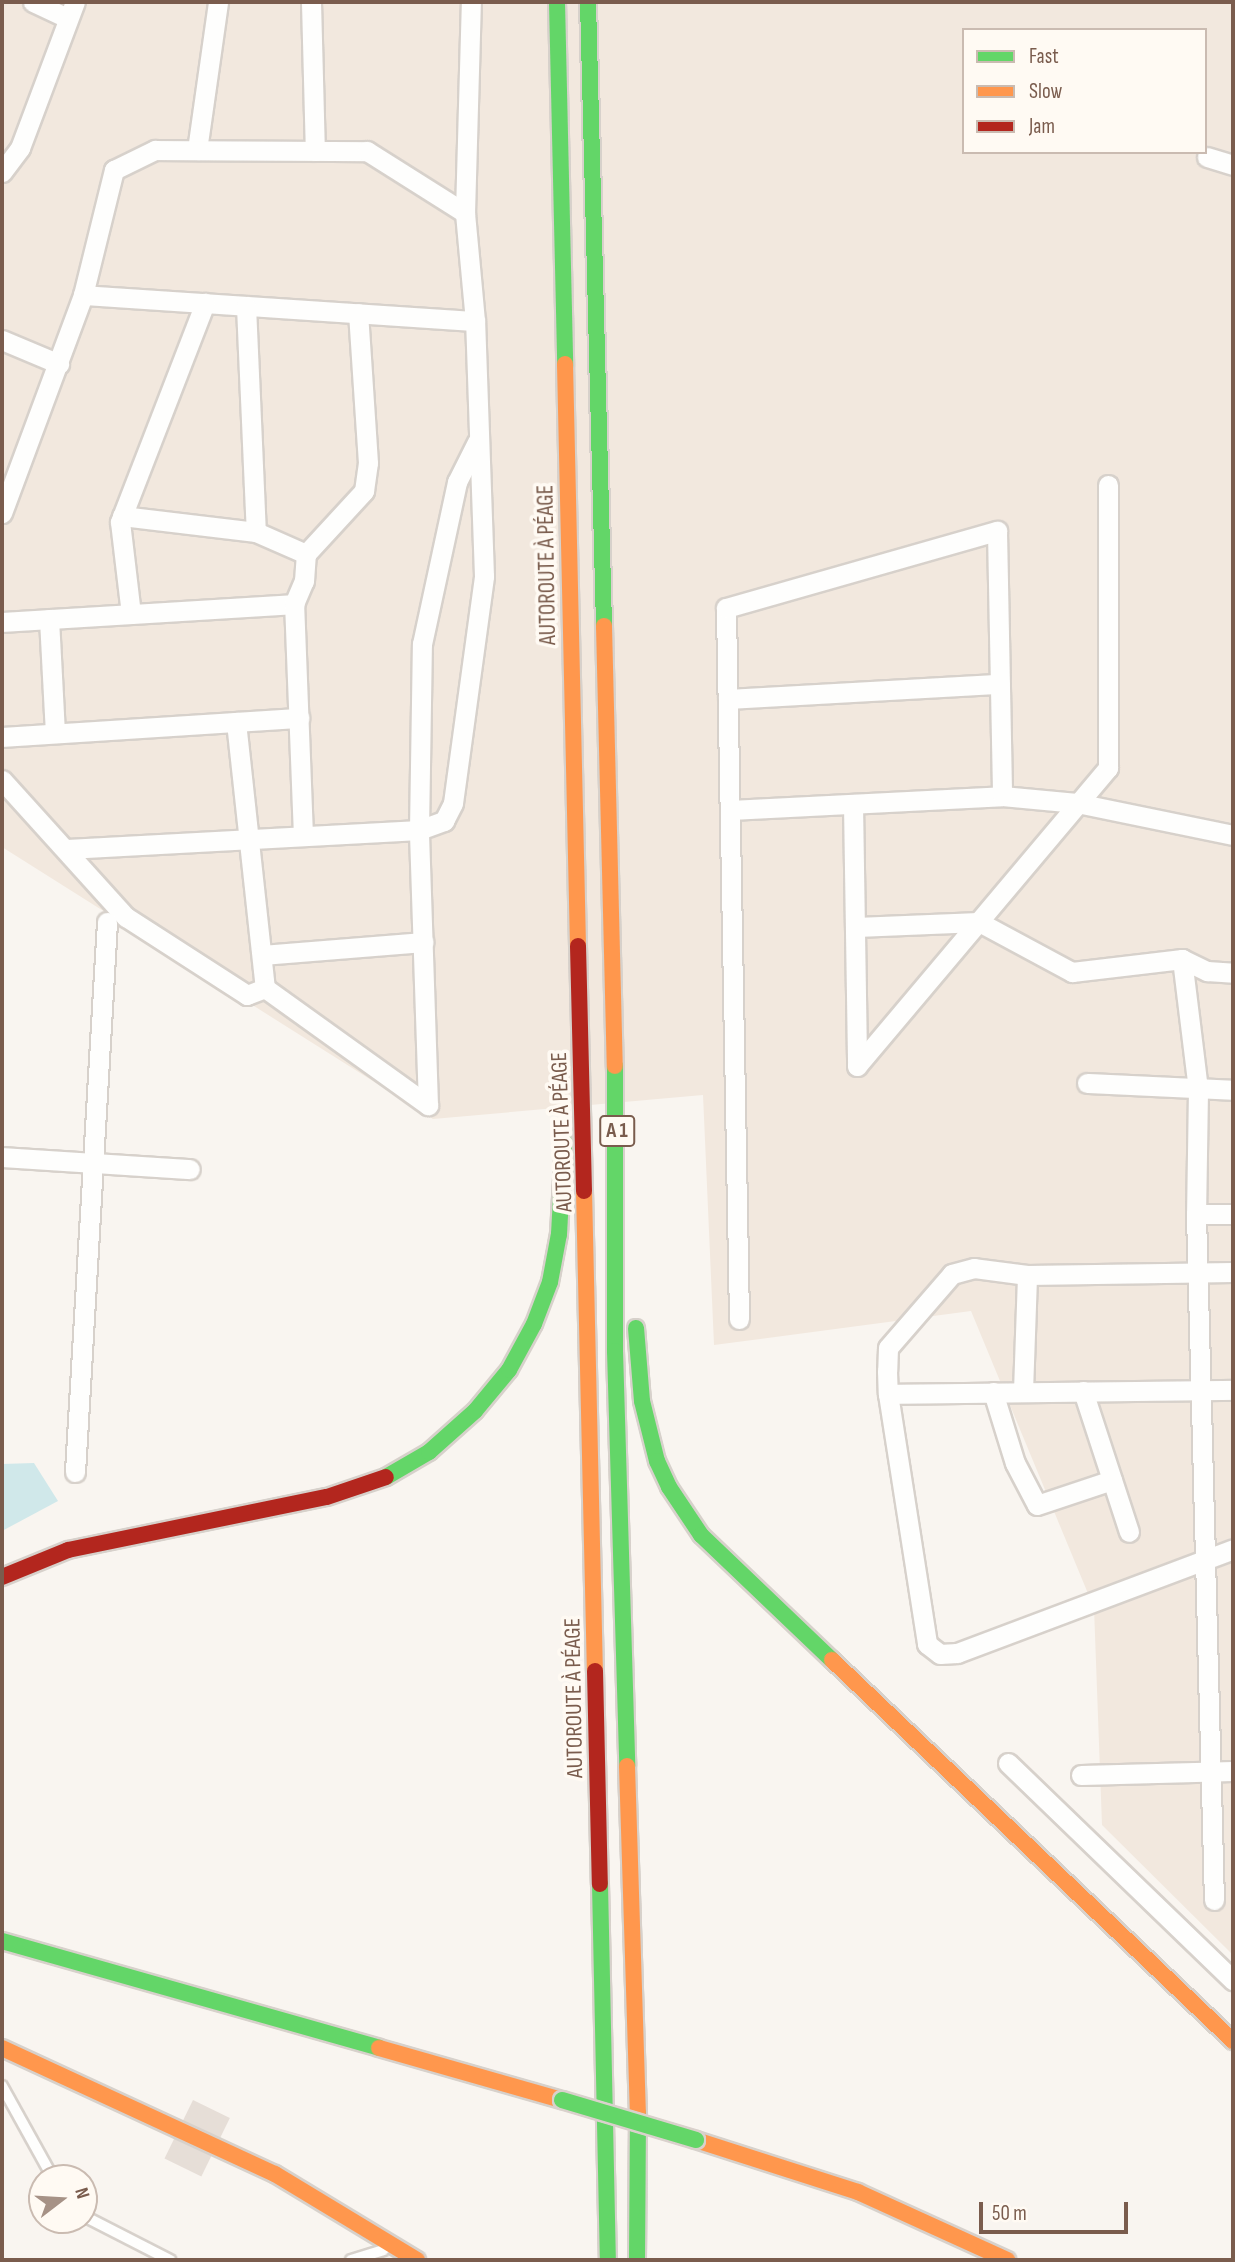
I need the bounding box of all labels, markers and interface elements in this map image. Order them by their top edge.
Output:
legend [962,28,1207,154]
text: Fast [1029,44,1059,69]
text: Slow [1029,79,1062,104]
text: Jam [1029,114,1055,139]
street label: AUTOROUTE À PÉAGE [532,485,562,645]
street label: AUTOROUTE À PÉAGE [545,1051,579,1213]
road number: A 1 [598,1114,636,1148]
street label: AUTOROUTE À PÉAGE [559,1618,589,1778]
north arrow [28,2164,98,2234]
text: N [69,2185,94,2202]
scale bar [983,2188,1132,2232]
text: 50 m [992,2201,1027,2226]

